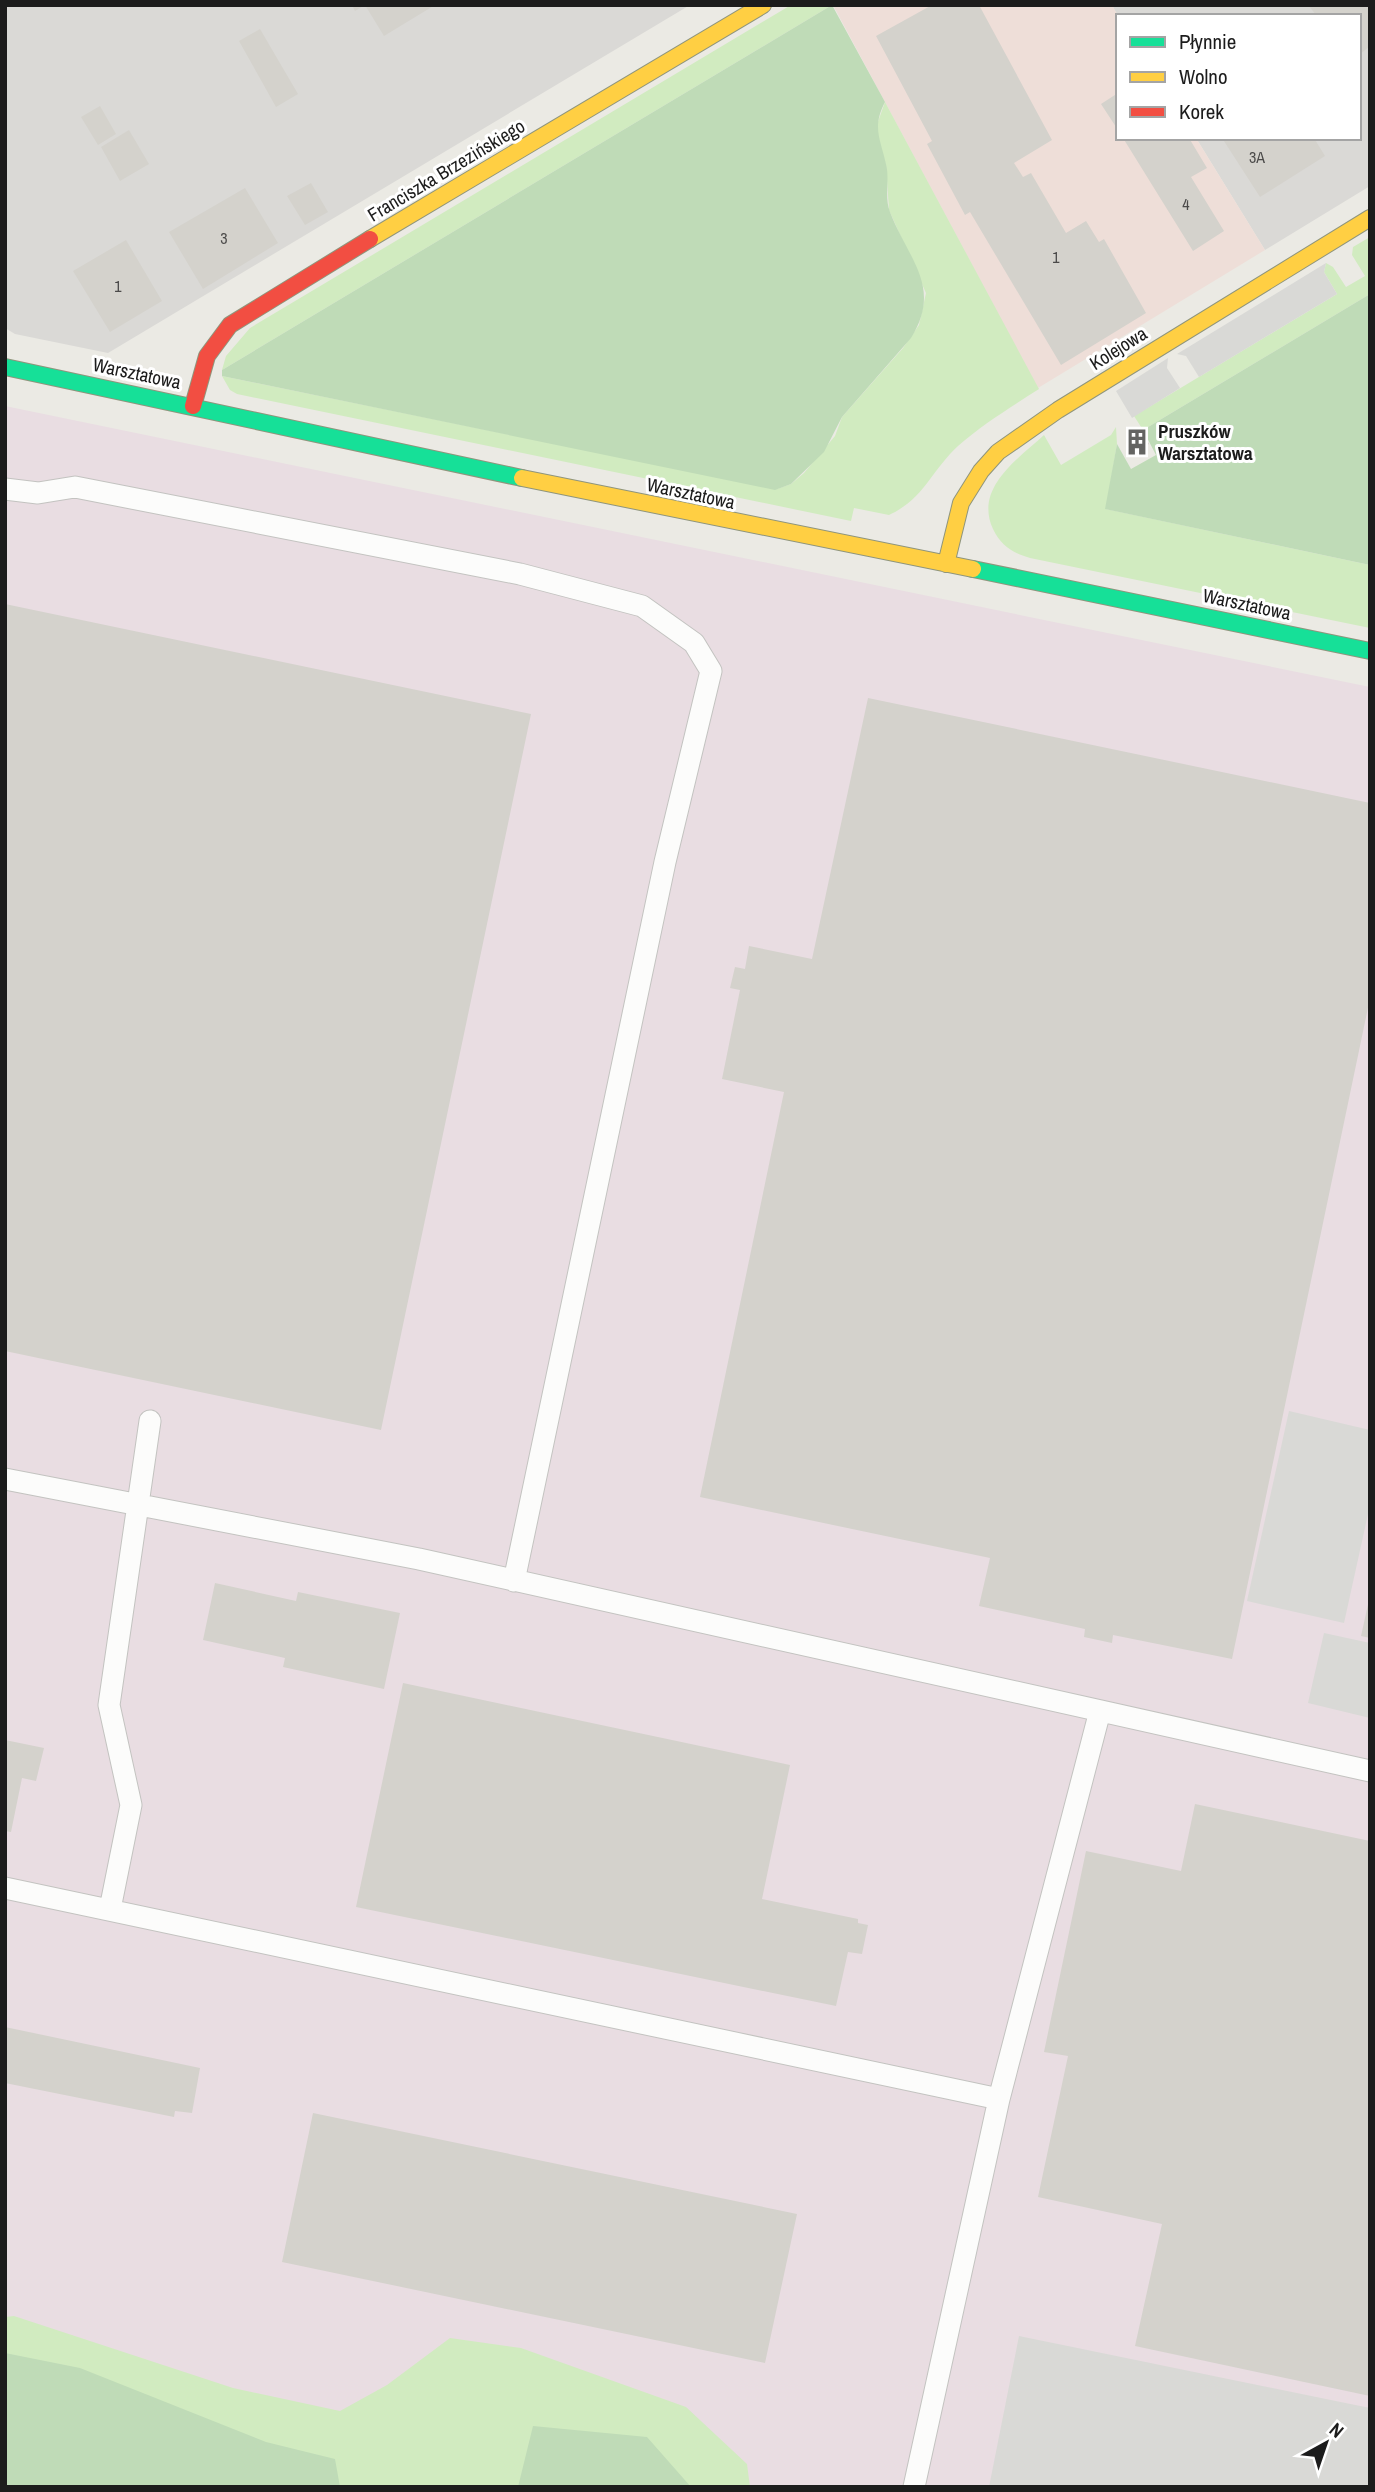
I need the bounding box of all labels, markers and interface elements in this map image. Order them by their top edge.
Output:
legend [1116,14,1361,140]
text: Płynnie [1179,27,1236,56]
text: Wolno [1179,62,1228,91]
text: Korek [1179,97,1224,126]
street label: Franciszka Brzezińskiego [362,113,530,227]
house number: 3A [1249,146,1265,168]
house number: 4 [1182,193,1190,215]
house number: 3 [220,227,228,249]
house number: 1 [1052,246,1060,268]
house number: 1 [114,275,122,297]
street label: Kolejowa [1084,320,1152,376]
street label: Warsztatowa [91,351,184,395]
place label: Pruszków Warsztatowa [1158,418,1253,466]
building icon: Pruszków Warsztatowa [1122,427,1152,457]
street label: Warsztatowa [645,471,738,515]
street label: Warsztatowa [1201,582,1294,626]
north arrow [1291,2408,1361,2478]
text: N [1324,2416,1350,2444]

